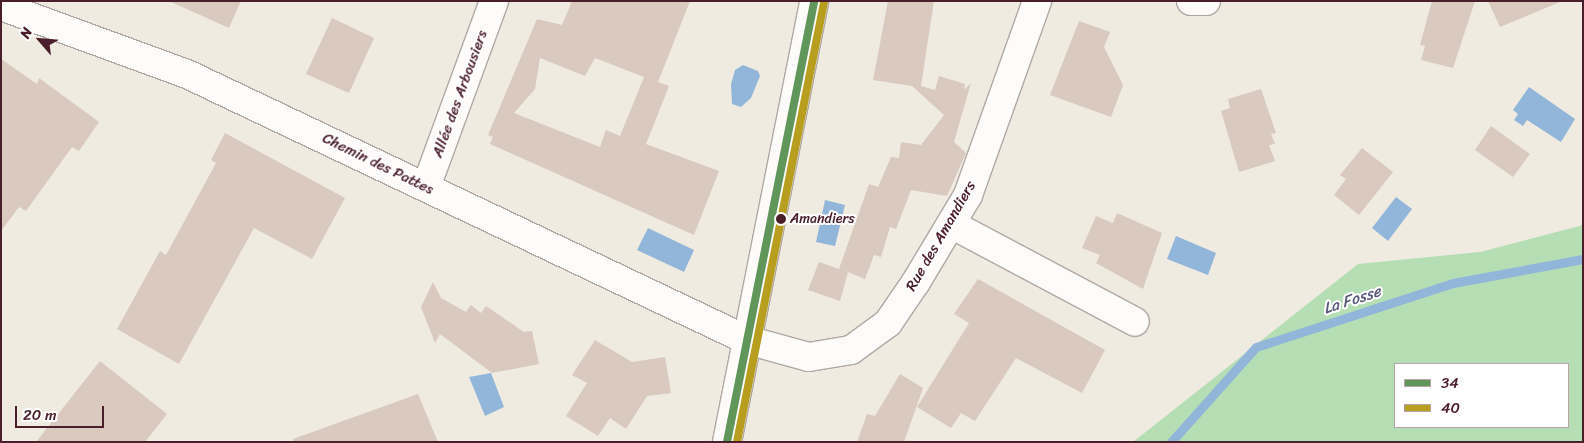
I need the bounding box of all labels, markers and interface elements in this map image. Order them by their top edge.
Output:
north arrow [15,15,65,65]
text: N [13,23,40,43]
street label: Allée des Arbousiers [428,28,492,160]
street label: Chemin des Pattes [319,129,437,199]
street label: Rue des Amandiers [902,178,980,294]
place label: Amandiers [790,211,855,227]
marker: Amandiers [776,214,786,224]
water label: La Fosse [1321,282,1383,318]
legend [1394,363,1569,428]
text: 34 [1441,370,1459,396]
text: 40 [1441,395,1460,421]
scale bar [18,396,106,428]
text: 20 m [23,402,57,428]

